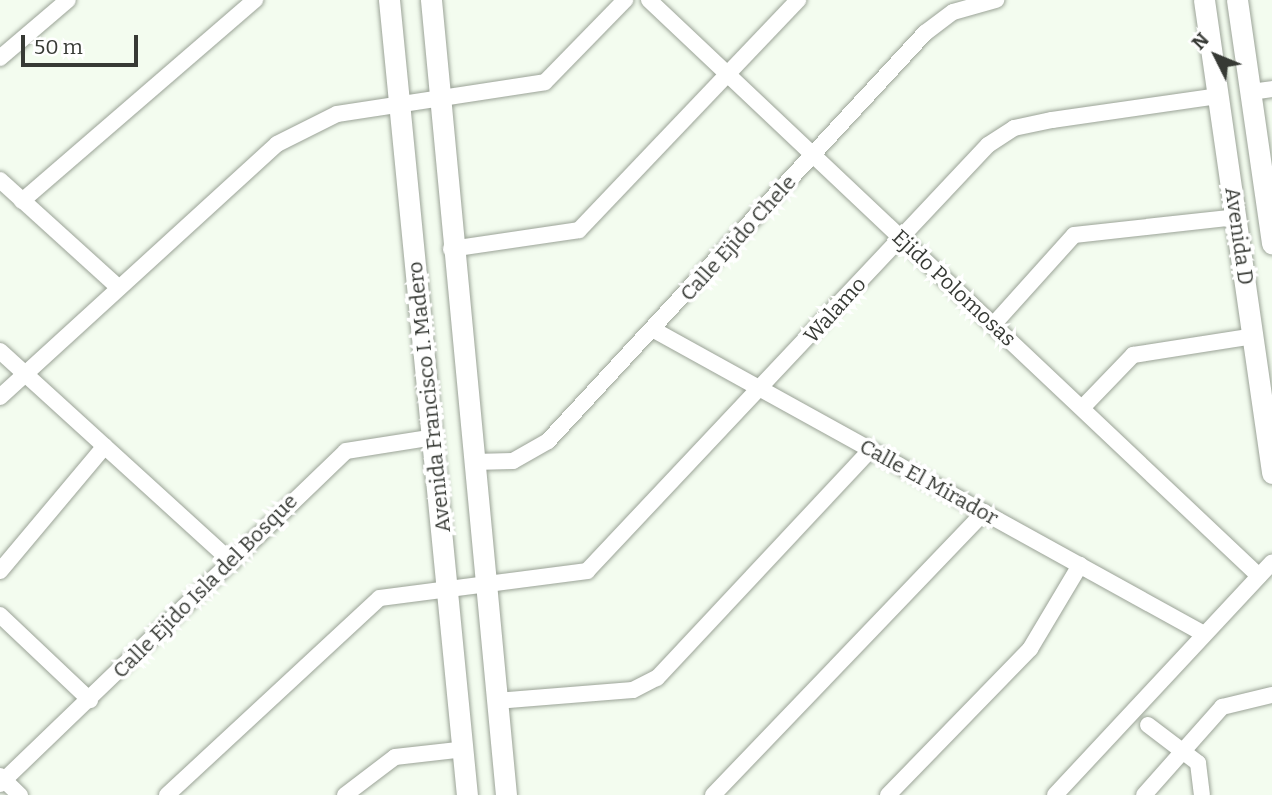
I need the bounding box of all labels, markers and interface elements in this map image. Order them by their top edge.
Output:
scale bar [24,21,142,65]
north arrow [1181,21,1251,91]
text: N [1187,28,1214,55]
text: 50 m [34,34,83,60]
street label: Calle Ejido Chele [675,170,801,306]
street label: Avenida D [1220,185,1258,287]
street label: Ejido Polomosas [887,224,1021,352]
street label: Avenida Francisco I. Madero [402,260,456,534]
street label: Walamo [799,272,871,348]
street label: Calle El Mirador [855,434,1003,530]
street label: Calle Ejido Isla del Bosque [108,489,302,683]

